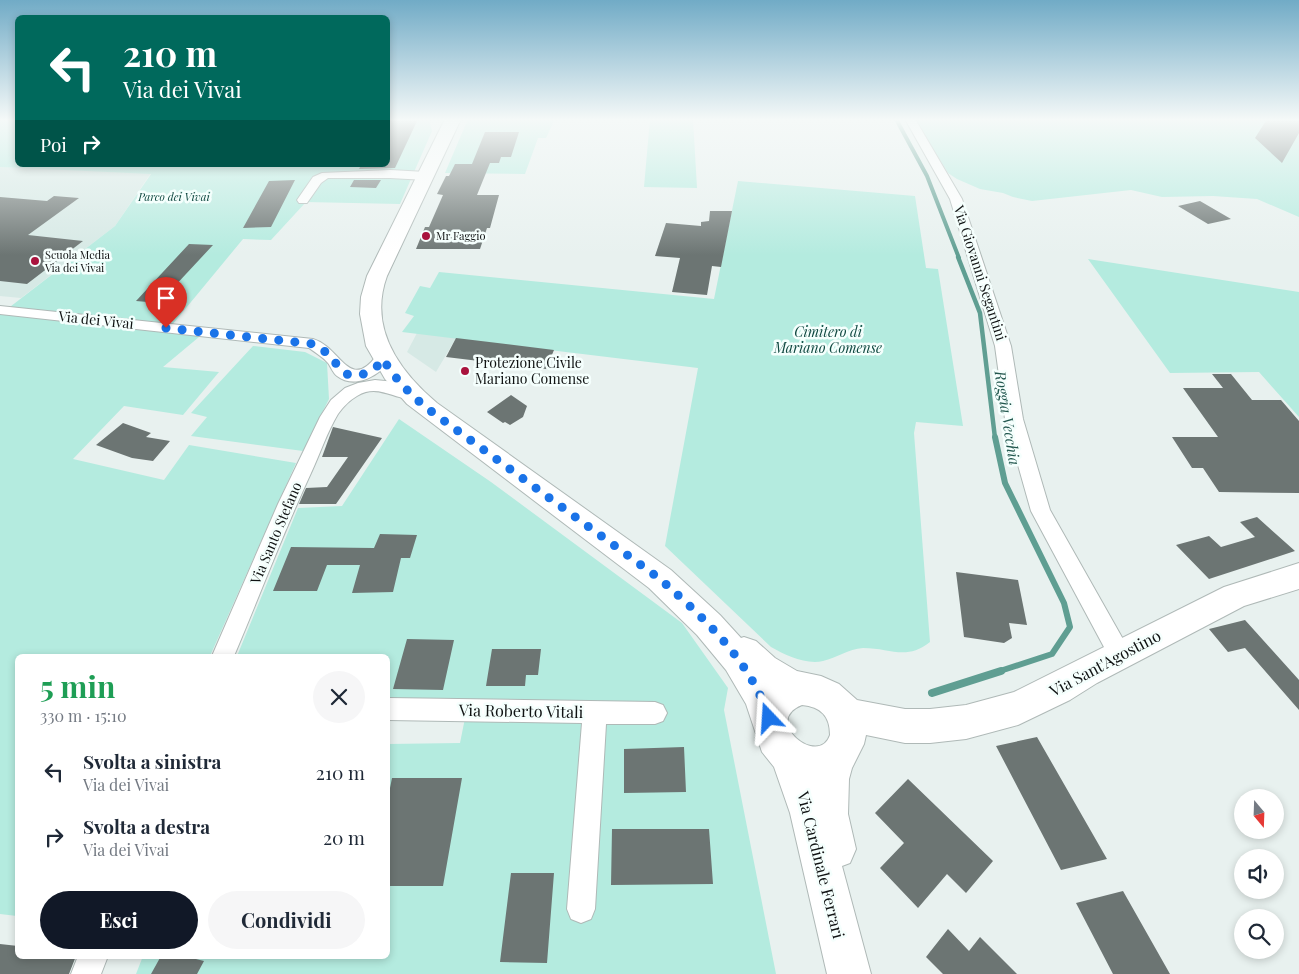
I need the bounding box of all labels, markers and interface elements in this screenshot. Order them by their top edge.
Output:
text: 210 m [123,29,217,76]
icon: left [40,35,105,100]
text: Via dei Vivai [123,74,242,104]
icon: right [77,130,105,158]
text: Poi [40,131,67,157]
park label: Parco dei Vivai [137,189,210,204]
street label: Via Giovanni Segantini [949,202,1011,343]
place label: Mr Faggio [436,228,485,243]
marker: Mr Faggio [420,230,432,242]
place label: Scuola Media Via dei Vivai [44,247,110,275]
marker: Scuola Media Via dei Vivai [29,255,41,267]
pin [145,277,187,328]
icon: arrive [152,284,180,312]
street label: Via dei Vivai [57,306,135,333]
park label: Cimitero di Mariano Comense [773,322,882,357]
place label: Protezione Civile Mariano Comense [475,353,589,388]
marker: Protezione Civile Mariano Comense [459,365,471,377]
water label: Roggia Vecchia [990,368,1025,467]
street label: Via Santo Stefano [245,479,306,588]
street label: Via Sant'Agostino [1045,624,1164,701]
text: 5 min [40,666,115,706]
button: close [313,671,365,723]
position arrow [742,691,794,743]
street label: Via Roberto Vitali [458,699,584,722]
text: 330 m · 15:10 [40,705,127,726]
text: Svolta a sinistra [83,748,221,774]
icon: left [40,758,68,786]
text: 210 m [316,759,365,785]
text: Via dei Vivai [83,774,169,795]
street label: Via Cardinale Ferrari [793,788,850,941]
north arrow [1234,789,1284,839]
map controls [1234,789,1284,959]
text: Svolta a destra [83,813,210,839]
icon: right [40,823,68,851]
text: 20 m [323,824,365,850]
text: Via dei Vivai [83,839,169,860]
button: sound [1234,849,1284,899]
button: Esci [40,891,198,949]
button: Condividi [208,891,365,949]
button: search [1234,909,1284,959]

